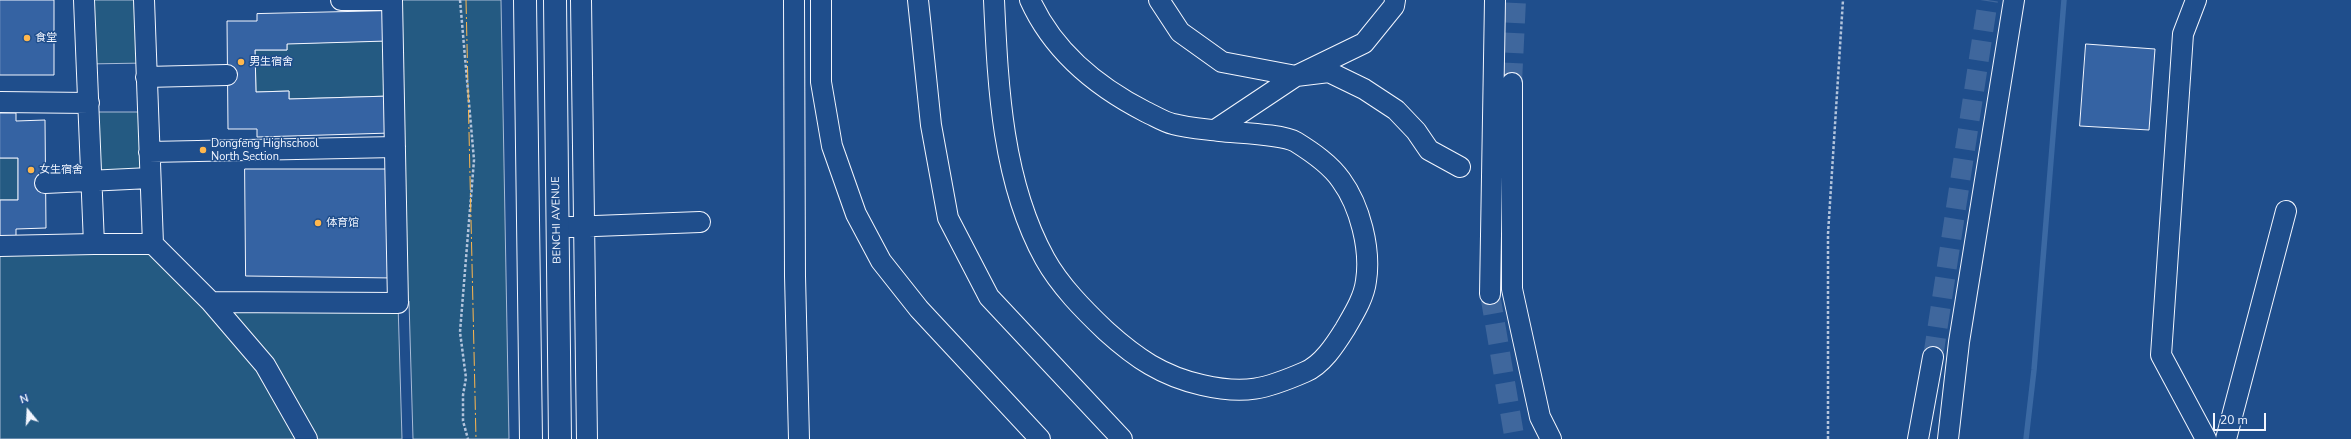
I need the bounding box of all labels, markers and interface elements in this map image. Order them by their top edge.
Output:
place label: 食堂 [35,31,57,45]
marker: 食堂 [22,33,32,43]
place label: 男生宿舍 [249,55,293,69]
marker: 男生宿舍 [236,57,246,67]
place label: Dongfeng Highschool North Section [211,137,319,163]
marker: Dongfeng Highschool North Section [198,145,208,155]
place label: 女生宿舍 [39,163,83,177]
marker: 女生宿舍 [26,165,36,175]
street label: BENCHI AVENUE [550,176,564,264]
place label: 体育馆 [326,216,359,230]
marker: 体育馆 [313,218,323,228]
north arrow [8,391,48,431]
text: N [18,391,30,408]
scale bar [2215,405,2268,431]
text: 20 m [2220,412,2248,428]

